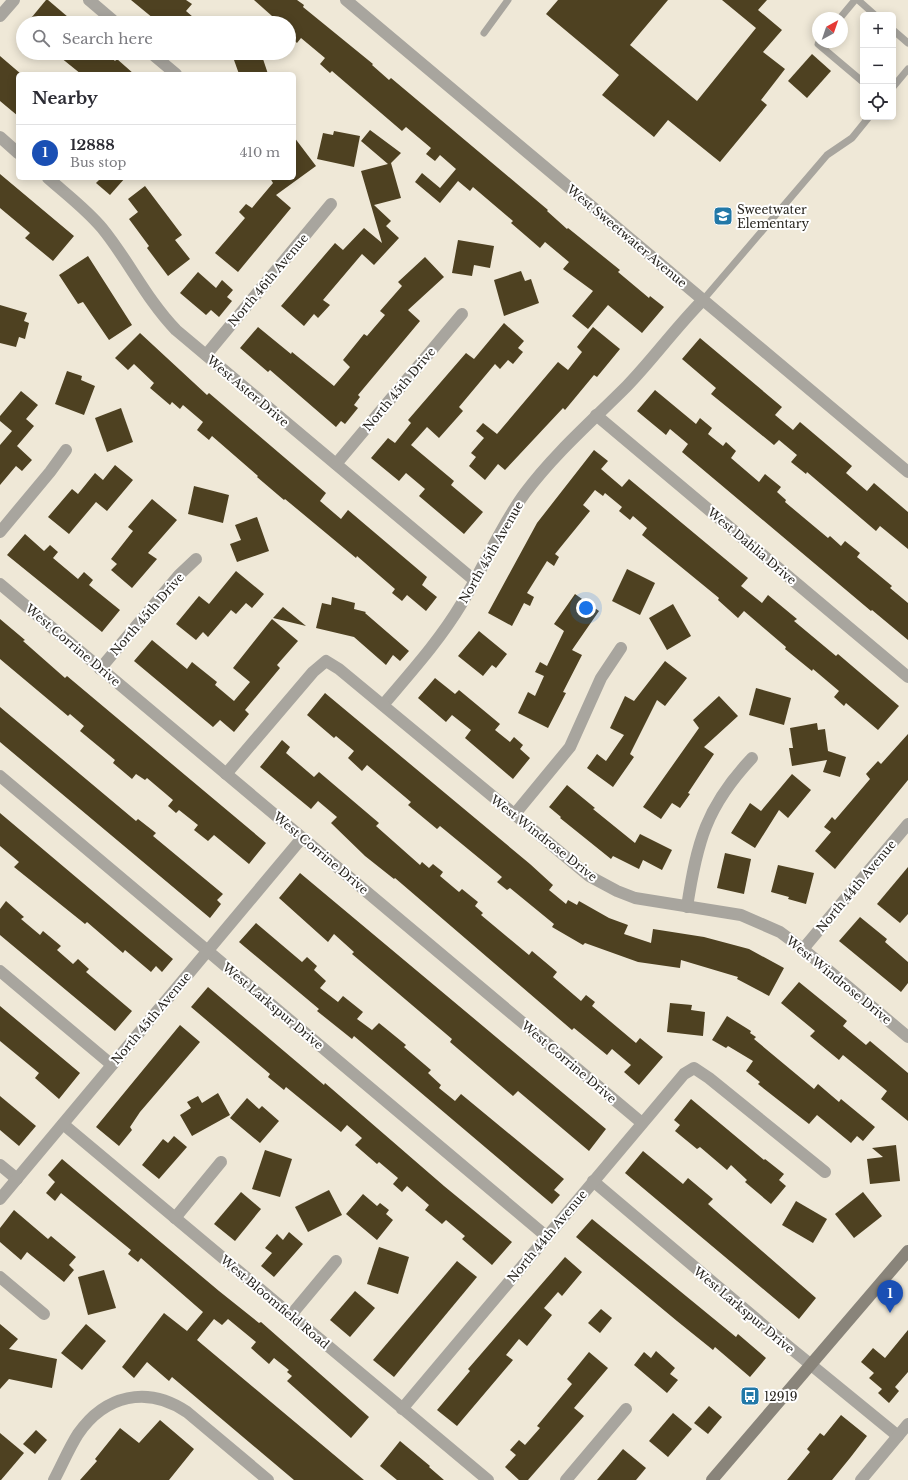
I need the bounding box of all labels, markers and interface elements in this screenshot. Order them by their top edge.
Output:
north arrow [812,12,848,48]
map controls [860,12,896,120]
button: + [860,12,896,48]
search box [16,16,296,60]
icon: search [30,27,52,49]
text: Search here [62,29,153,48]
button: − [860,48,896,84]
button: locate [860,84,896,120]
text: Nearby [32,88,98,109]
text: 12888 [70,135,115,154]
text: 1 [42,144,48,161]
text: 410 m [240,144,280,161]
text: Bus stop [70,154,126,171]
street label: West Sweetwater Avenue [563,181,690,291]
place label: Sweetwater Elementary [737,202,809,231]
school or university icon: Sweetwater Elementary [712,205,734,227]
street label: North 46th Avenue [225,230,311,329]
street label: North 45th Drive [360,344,438,434]
street label: West Aster Drive [203,352,292,430]
street label: North 45th Avenue [456,498,526,606]
street label: West Dahlia Drive [704,504,799,588]
street label: North 45th Drive [107,570,187,658]
your location [576,598,596,618]
street label: West Corrine Drive [22,600,124,689]
street label: West Windrose Drive [487,791,600,884]
street label: West Corrine Drive [270,808,372,897]
street label: North 44th Avenue [813,837,899,935]
street label: West Windrose Drive [783,932,895,1027]
street label: West Larkspur Drive [219,959,326,1053]
street label: North 45th Avenue [108,969,194,1067]
street label: West Corrine Drive [518,1017,620,1106]
street label: North 44th Avenue [504,1187,590,1285]
street label: West Bloomfield Road [217,1252,332,1352]
street label: West Larkspur Drive [690,1263,797,1357]
pin: 1 [877,1280,903,1313]
bus stop icon: 12919 [739,1385,761,1407]
place label: 12919 [764,1389,798,1404]

